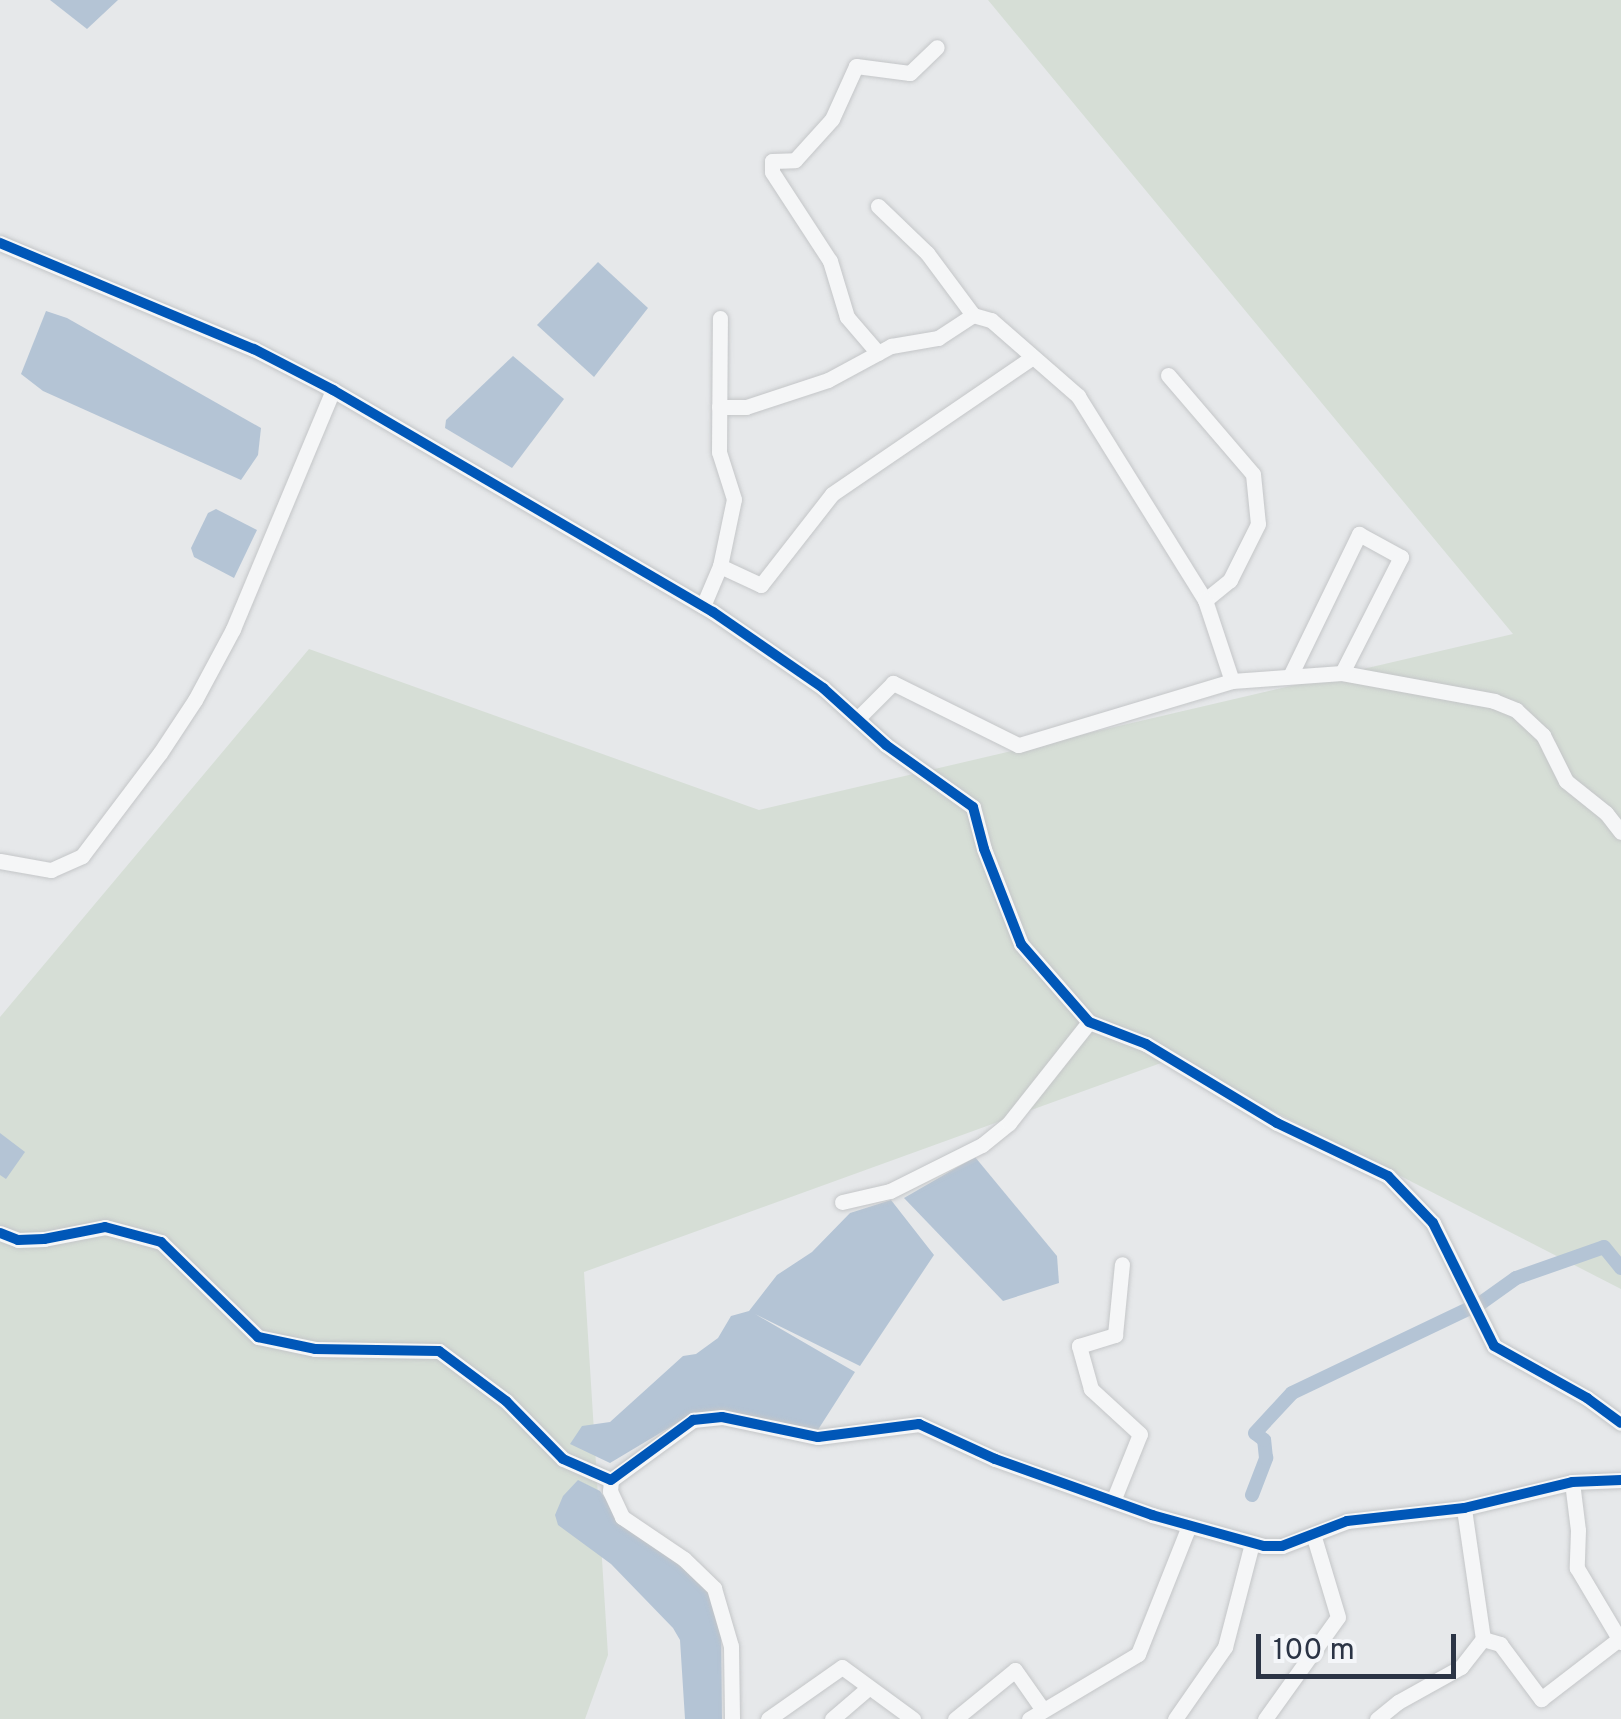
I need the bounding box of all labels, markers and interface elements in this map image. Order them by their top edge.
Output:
scale bar [1261,1614,1461,1676]
text: 100 m [1273,1633,1355,1670]

